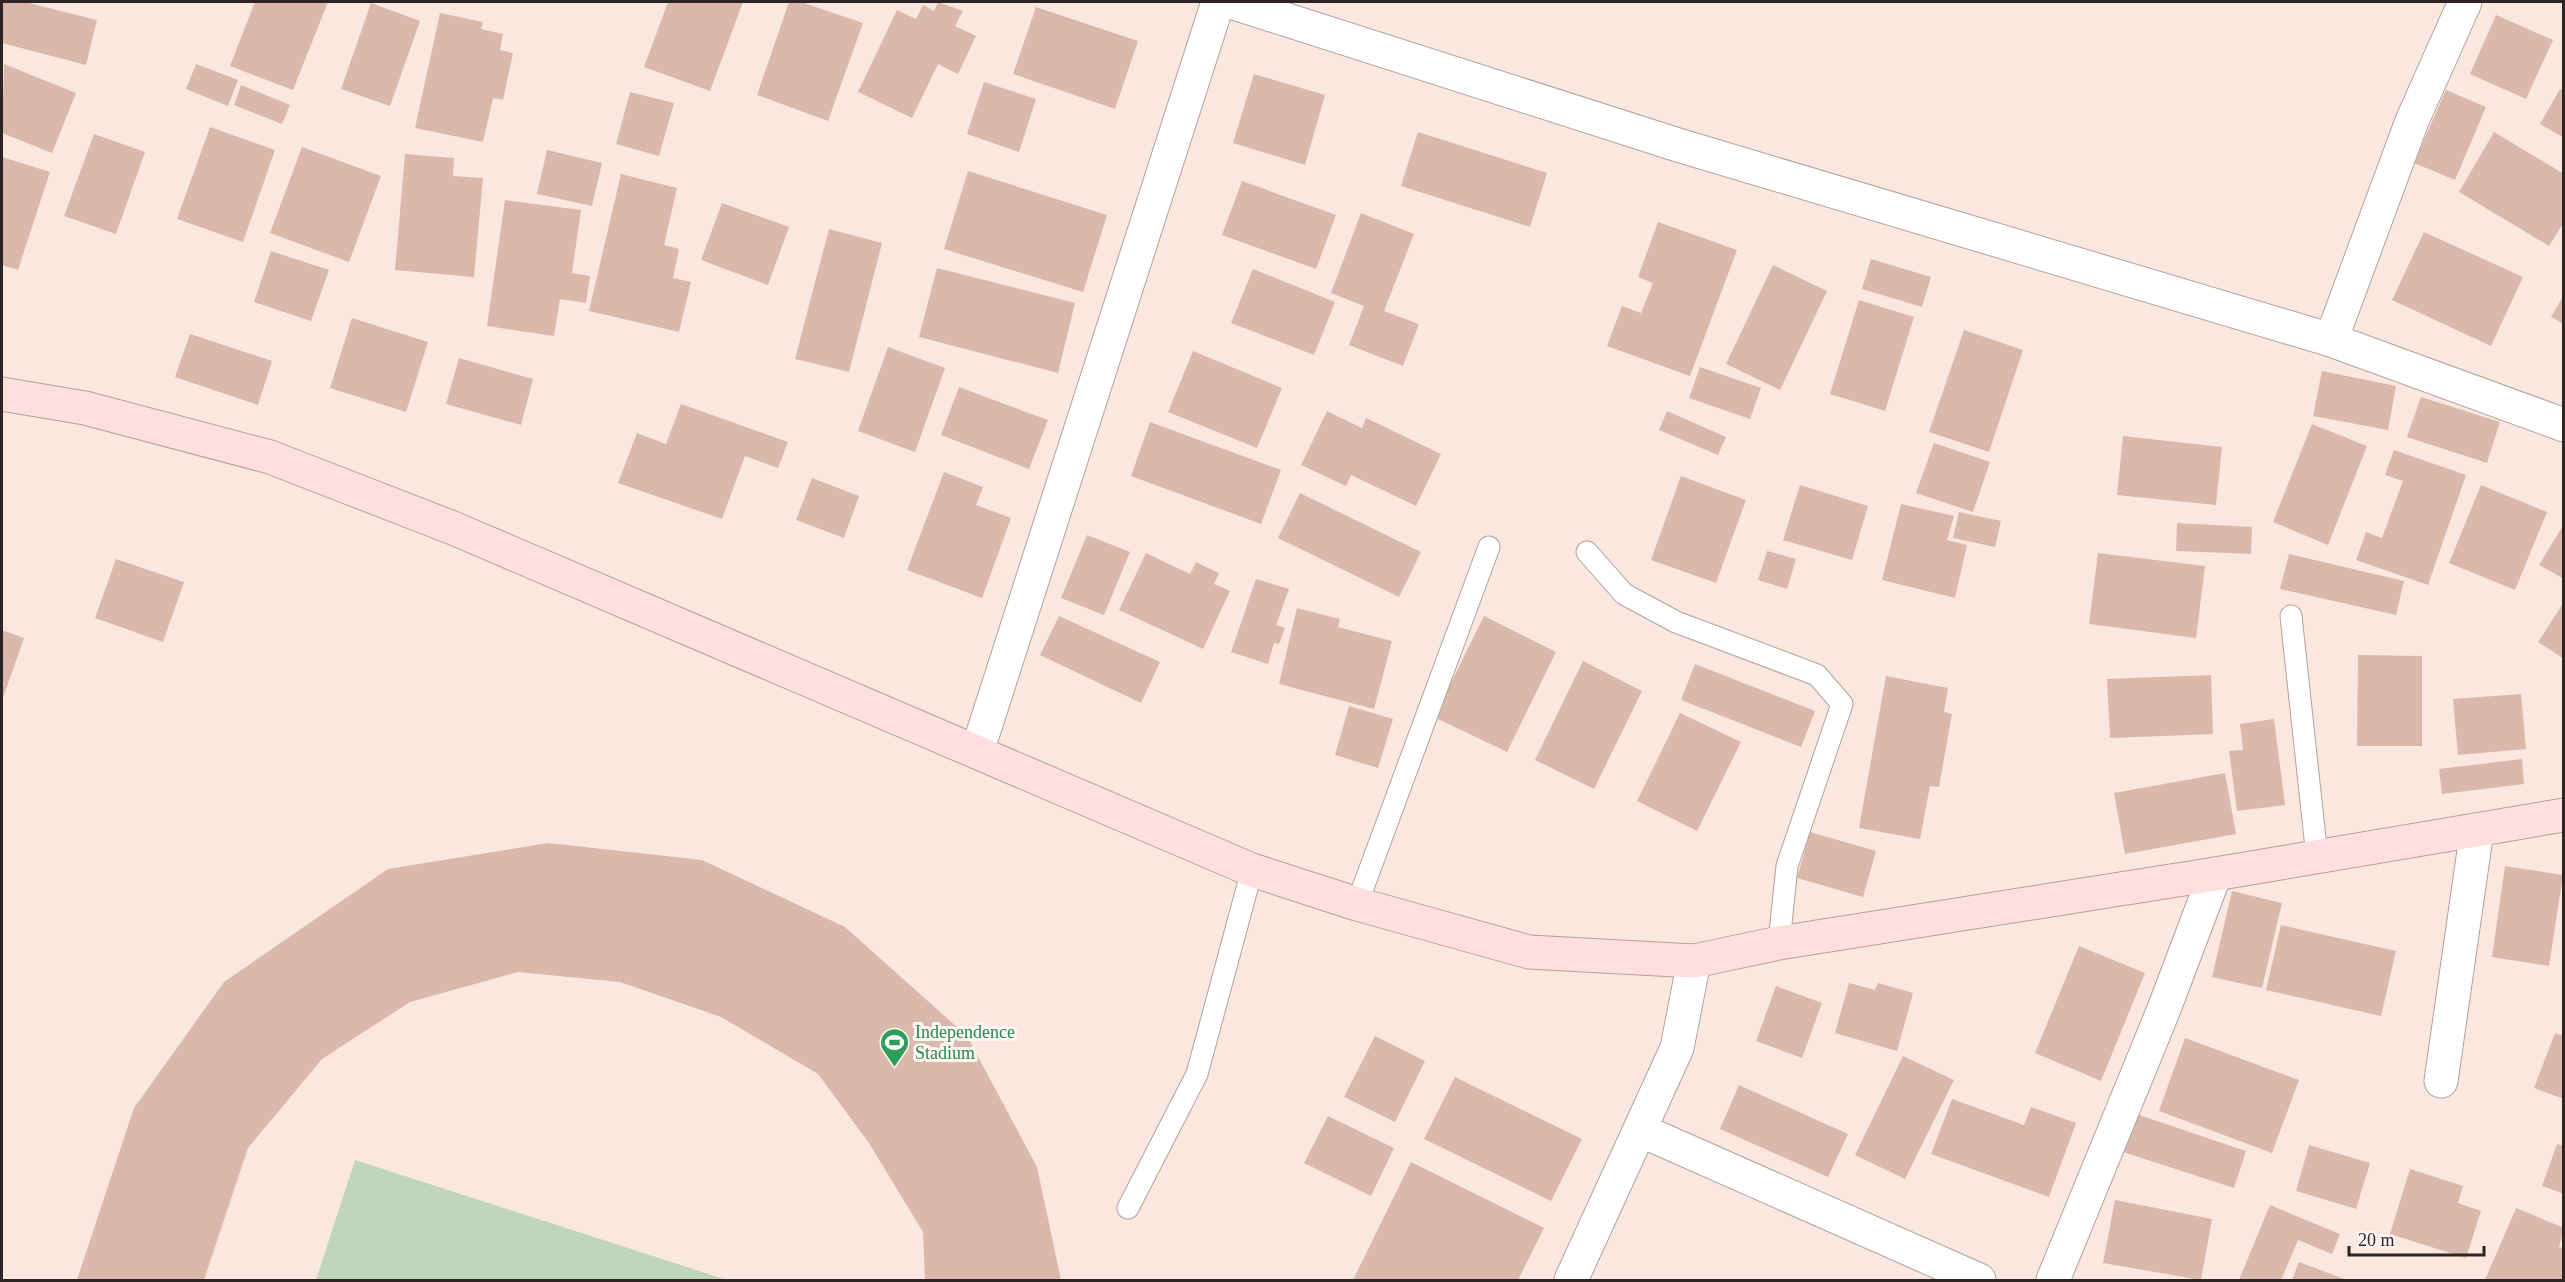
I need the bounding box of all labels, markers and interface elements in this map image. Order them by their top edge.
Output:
place label: Independence Stadium [915,1022,1015,1063]
sports icon: Independence Stadium [878,1026,910,1068]
scale bar [2349,1219,2484,1257]
text: 20 m [2358,1230,2395,1250]

